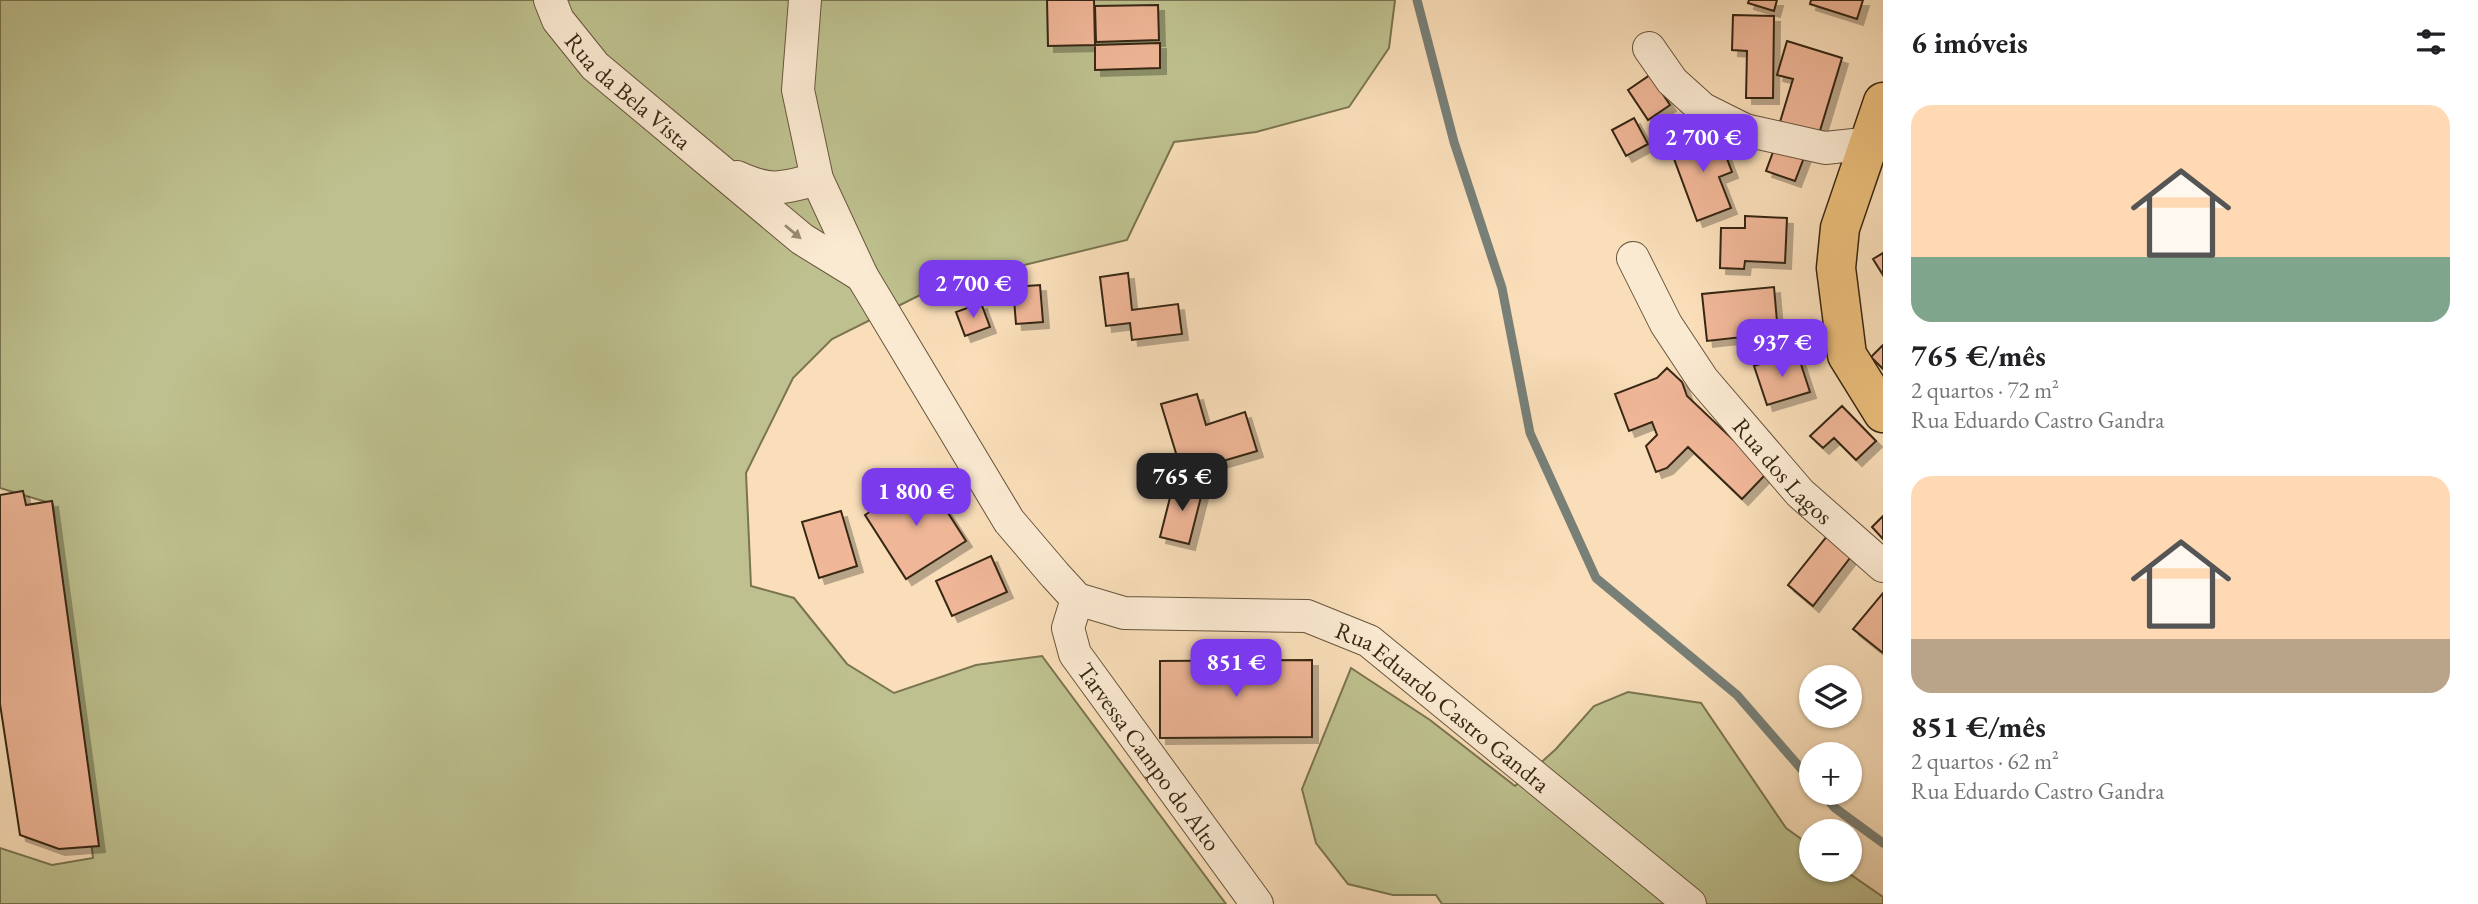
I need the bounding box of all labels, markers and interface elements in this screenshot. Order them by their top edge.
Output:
text: 6 imóveis [1911,23,2028,62]
icon: filters [2412,23,2450,61]
street label: Rua da Bela Vista [559,26,699,156]
pin: 2 700 € [1638,114,1768,174]
text: 2 700 € [1665,122,1741,152]
icon: home [2118,150,2244,276]
one-way arrow [785,224,802,239]
pin: 2 700 € [908,260,1038,320]
text: 2 700 € [935,268,1011,298]
pin: 937 € [1733,320,1831,379]
text: 937 € [1753,327,1811,357]
text: 765 €/mês [1911,336,2046,375]
text: 2 quartos · 72 m² [1911,375,2059,405]
text: Rua Eduardo Castro Gandra [1911,405,2164,435]
street label: Rua dos Lagos [1726,411,1840,531]
pin: 765 € [1133,454,1231,513]
text: 765 € [1153,461,1211,491]
pin: 1 800 € [851,468,981,528]
text: 1 800 € [878,476,954,506]
icon: home [2118,521,2244,647]
street label: Rua Eduardo Castro Gandra [1331,614,1557,799]
pin: 851 € [1187,640,1285,699]
text: 851 € [1207,647,1265,677]
street label: Tarvessa Campo do Alto [1071,656,1229,857]
map controls [1799,665,1862,882]
button: layers [1799,665,1862,728]
text: 851 €/mês [1911,707,2046,746]
button: + [1799,742,1862,805]
text: 2 quartos · 62 m² [1911,746,2059,776]
text: Rua Eduardo Castro Gandra [1911,776,2164,806]
button: − [1799,819,1862,882]

